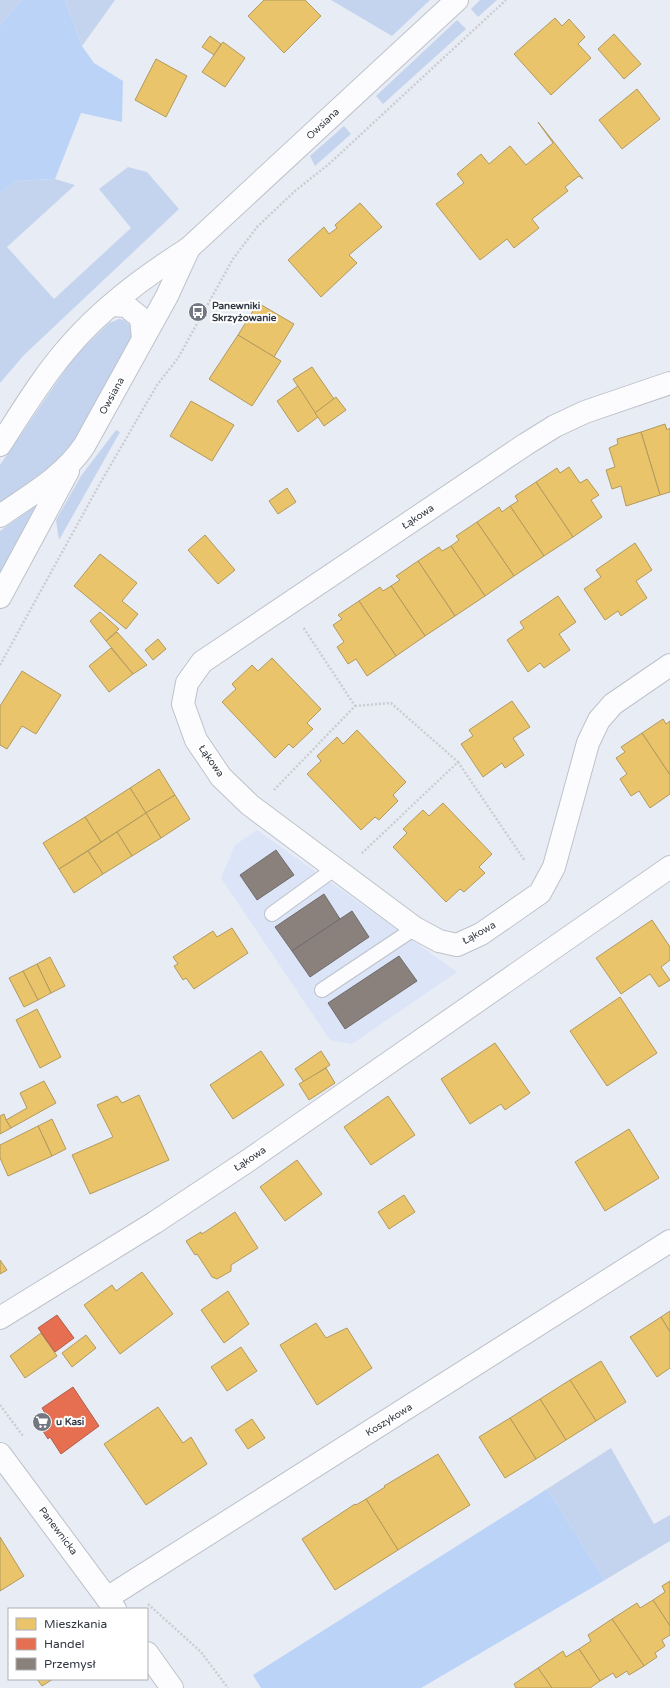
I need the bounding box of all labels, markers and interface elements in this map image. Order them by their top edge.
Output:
street label: Owsiana [304,106,342,142]
place label: Panewniki Skrzyżowanie [212,300,277,324]
bus stop icon: Panewniki Skrzyżowanie [187,301,209,323]
street label: Owsiana [97,375,127,417]
street label: Łąkowa [400,502,436,532]
street label: Łąkowa [196,743,226,779]
street label: Łąkowa [460,919,498,947]
street label: Łąkowa [232,1144,268,1174]
street label: Koszykowa [363,1401,415,1439]
supermarket icon: u Kasi [31,1411,53,1433]
place label: u Kasi [56,1416,85,1428]
street label: Panewnicka [36,1505,80,1557]
legend [8,1608,148,1680]
text: Mieszkania [44,1617,107,1631]
text: Handel [44,1637,84,1651]
text: Przemysł [44,1657,96,1671]

